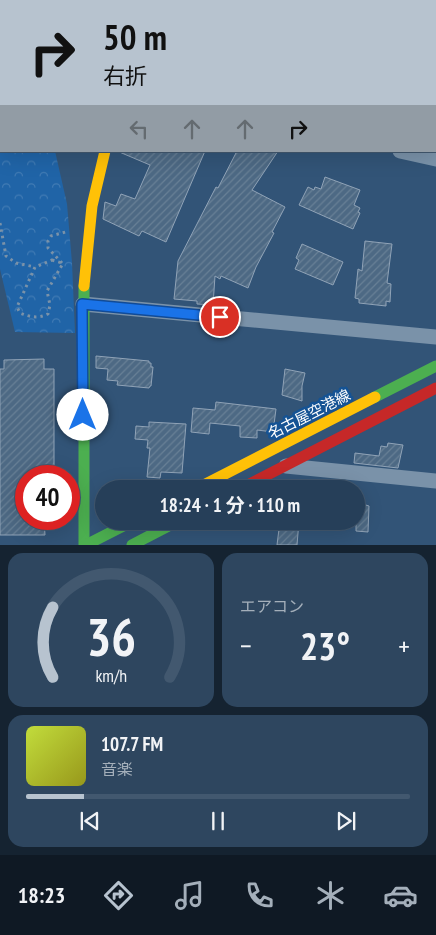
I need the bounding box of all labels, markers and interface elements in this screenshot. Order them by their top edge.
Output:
text: 50 m [103,14,167,60]
icon: right [20,20,85,85]
text: 右折 [103,62,147,90]
icon: left [125,115,153,143]
icon: ahead [178,115,206,143]
icon: ahead [231,115,259,143]
icon: right [284,115,312,143]
pin [199,296,241,338]
icon: arrive [206,303,234,331]
street label: 名古屋空港線 [265,385,353,443]
position arrow [56,388,108,440]
speed limit sign: 40 [15,465,80,530]
text: 18:24 · 1 分 · 110 m [160,493,300,517]
text: エアコン [240,596,304,616]
text: 36 [86,603,136,670]
text: 23° [300,621,350,670]
text: − [240,627,252,664]
text: + [398,627,410,664]
text: km/h [95,664,127,687]
text: 107.7 FM [101,732,163,756]
text: 音楽 [101,759,133,779]
icon: previous [76,807,104,835]
icon: pause [204,807,232,835]
icon: next [332,807,360,835]
icon: directions [101,878,136,913]
icon: music [172,878,207,913]
icon: phone [242,878,277,913]
icon: climate [313,878,348,913]
icon: car [383,878,418,913]
text: 18:23 [18,881,65,909]

